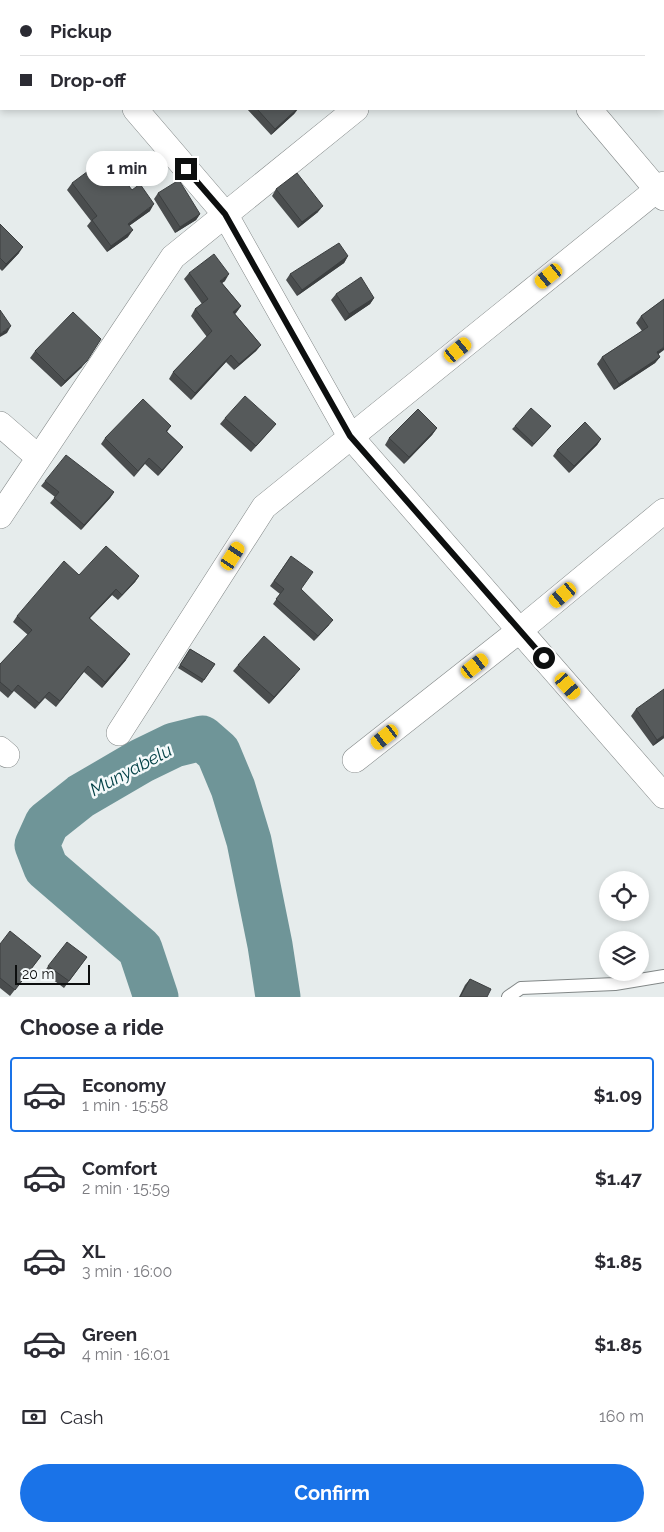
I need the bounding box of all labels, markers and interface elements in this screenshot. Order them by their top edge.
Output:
text: Pickup [50,20,112,42]
text: Drop-off [50,69,126,91]
callout: 1 min [86,152,168,186]
route end [175,158,197,180]
text: 1 min [107,159,147,178]
car [532,261,565,291]
car [441,335,474,365]
car [218,539,247,573]
car [546,580,579,610]
route start [533,647,555,669]
car [458,651,491,681]
car [552,670,583,702]
car [368,722,401,752]
water label: Munyabelu [86,739,175,800]
map controls [599,871,649,981]
button: locate [599,871,649,921]
button: layers [599,931,649,981]
scale bar [15,962,90,985]
text: 20 m [22,966,54,982]
text: Choose a ride [20,1014,164,1040]
icon: car [22,1072,67,1117]
text: Economy [82,1074,166,1096]
text: $1.09 [593,1084,642,1106]
text: 1 min · 15:58 [82,1096,168,1115]
icon: car [22,1155,67,1200]
text: Comfort [82,1157,157,1179]
text: $1.47 [595,1167,642,1189]
text: 2 min · 15:59 [82,1179,170,1198]
icon: car [22,1238,67,1283]
text: XL [82,1240,105,1262]
text: $1.85 [594,1250,642,1272]
text: 3 min · 16:00 [82,1262,172,1281]
icon: car [22,1321,67,1366]
text: Green [82,1323,137,1345]
text: $1.85 [594,1333,642,1355]
text: 4 min · 16:01 [82,1345,170,1364]
icon: cash [20,1403,48,1431]
text: Cash [60,1406,104,1428]
text: 160 m [599,1407,644,1426]
button: Confirm [20,1464,644,1522]

